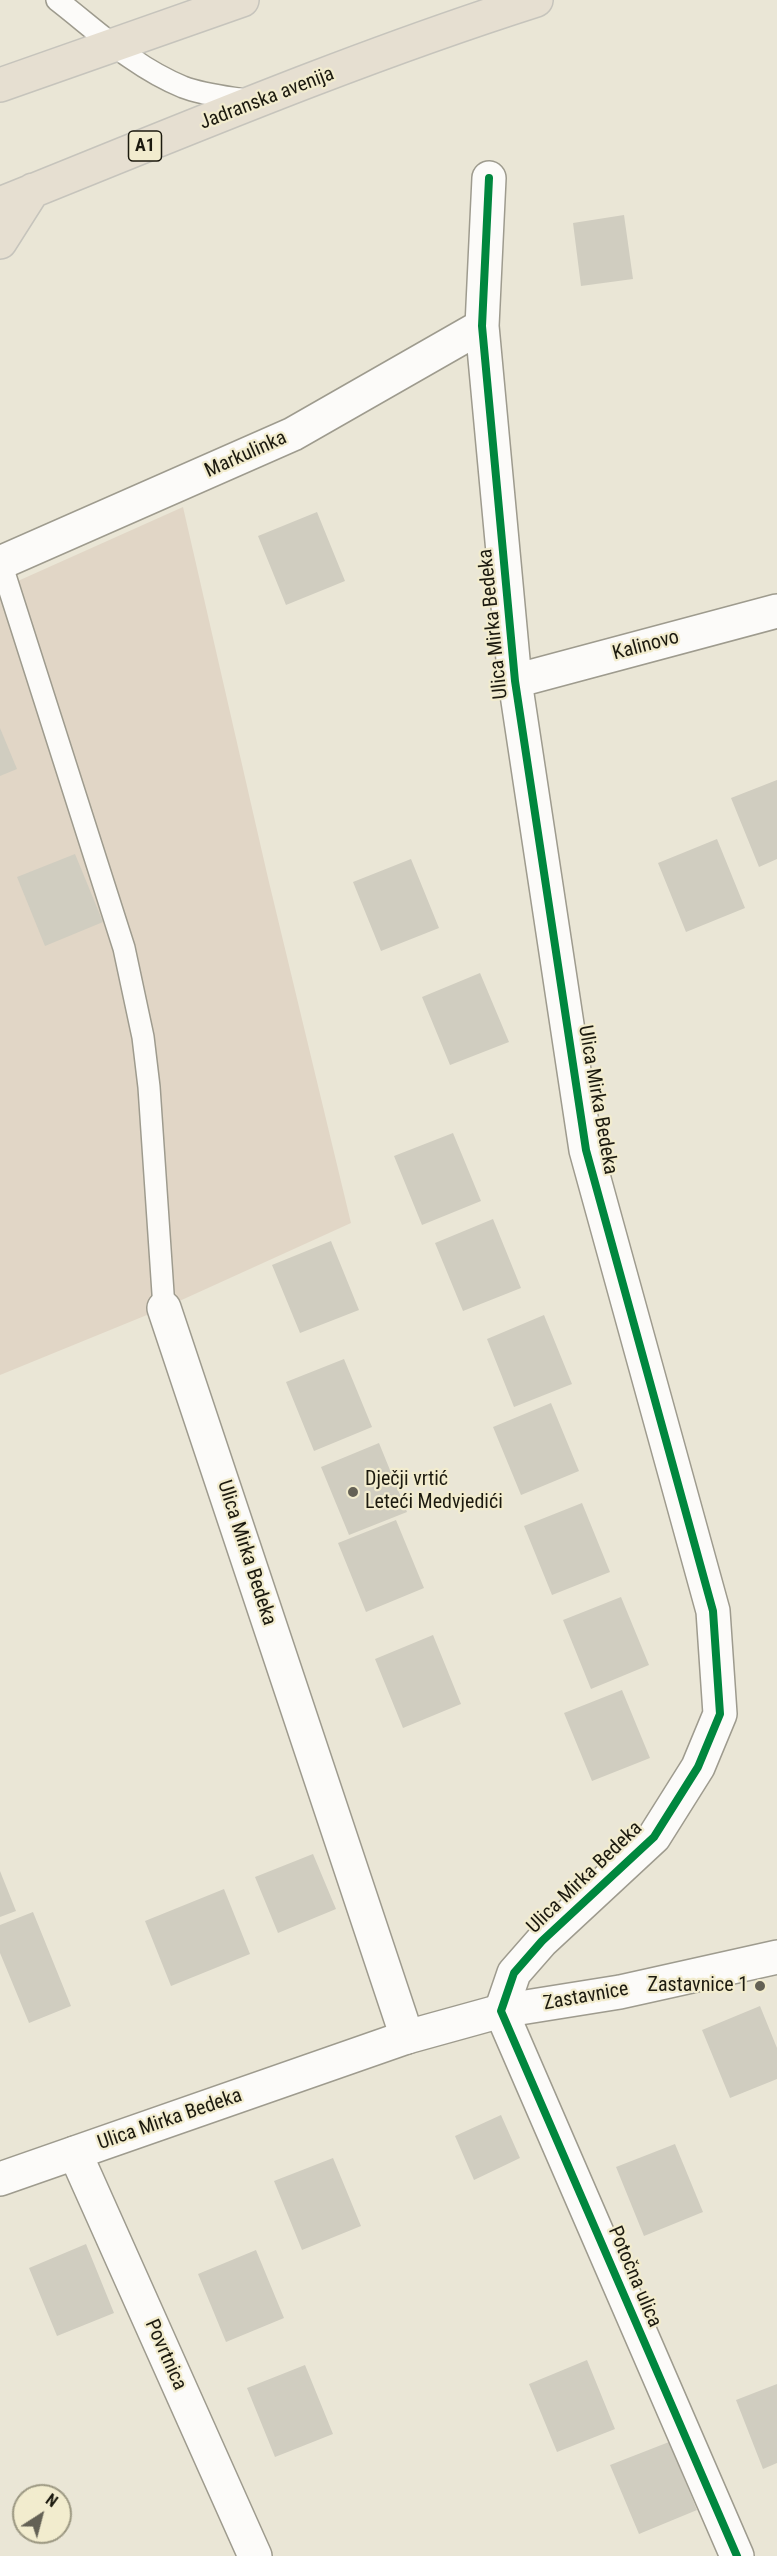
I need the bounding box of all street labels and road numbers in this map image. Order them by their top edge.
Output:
street label: Jadranska avenija [196,62,338,136]
road number: A1 [128,131,162,161]
street label: Markulinka [201,426,291,484]
street label: Ulica Mirka Bedeka [474,548,514,700]
street label: Kalinovo [610,626,682,666]
street label: Ulica Mirka Bedeka [572,1024,622,1176]
street label: Ulica Mirka Bedeka [211,1477,281,1629]
street label: Ulica Mirka Bedeka [522,1817,648,1939]
street label: Zastavnice [542,1978,630,2016]
street label: Ulica Mirka Bedeka [95,2084,245,2156]
street label: Potočna ulica [602,2223,666,2331]
street label: Povrtnica [139,2316,191,2394]

